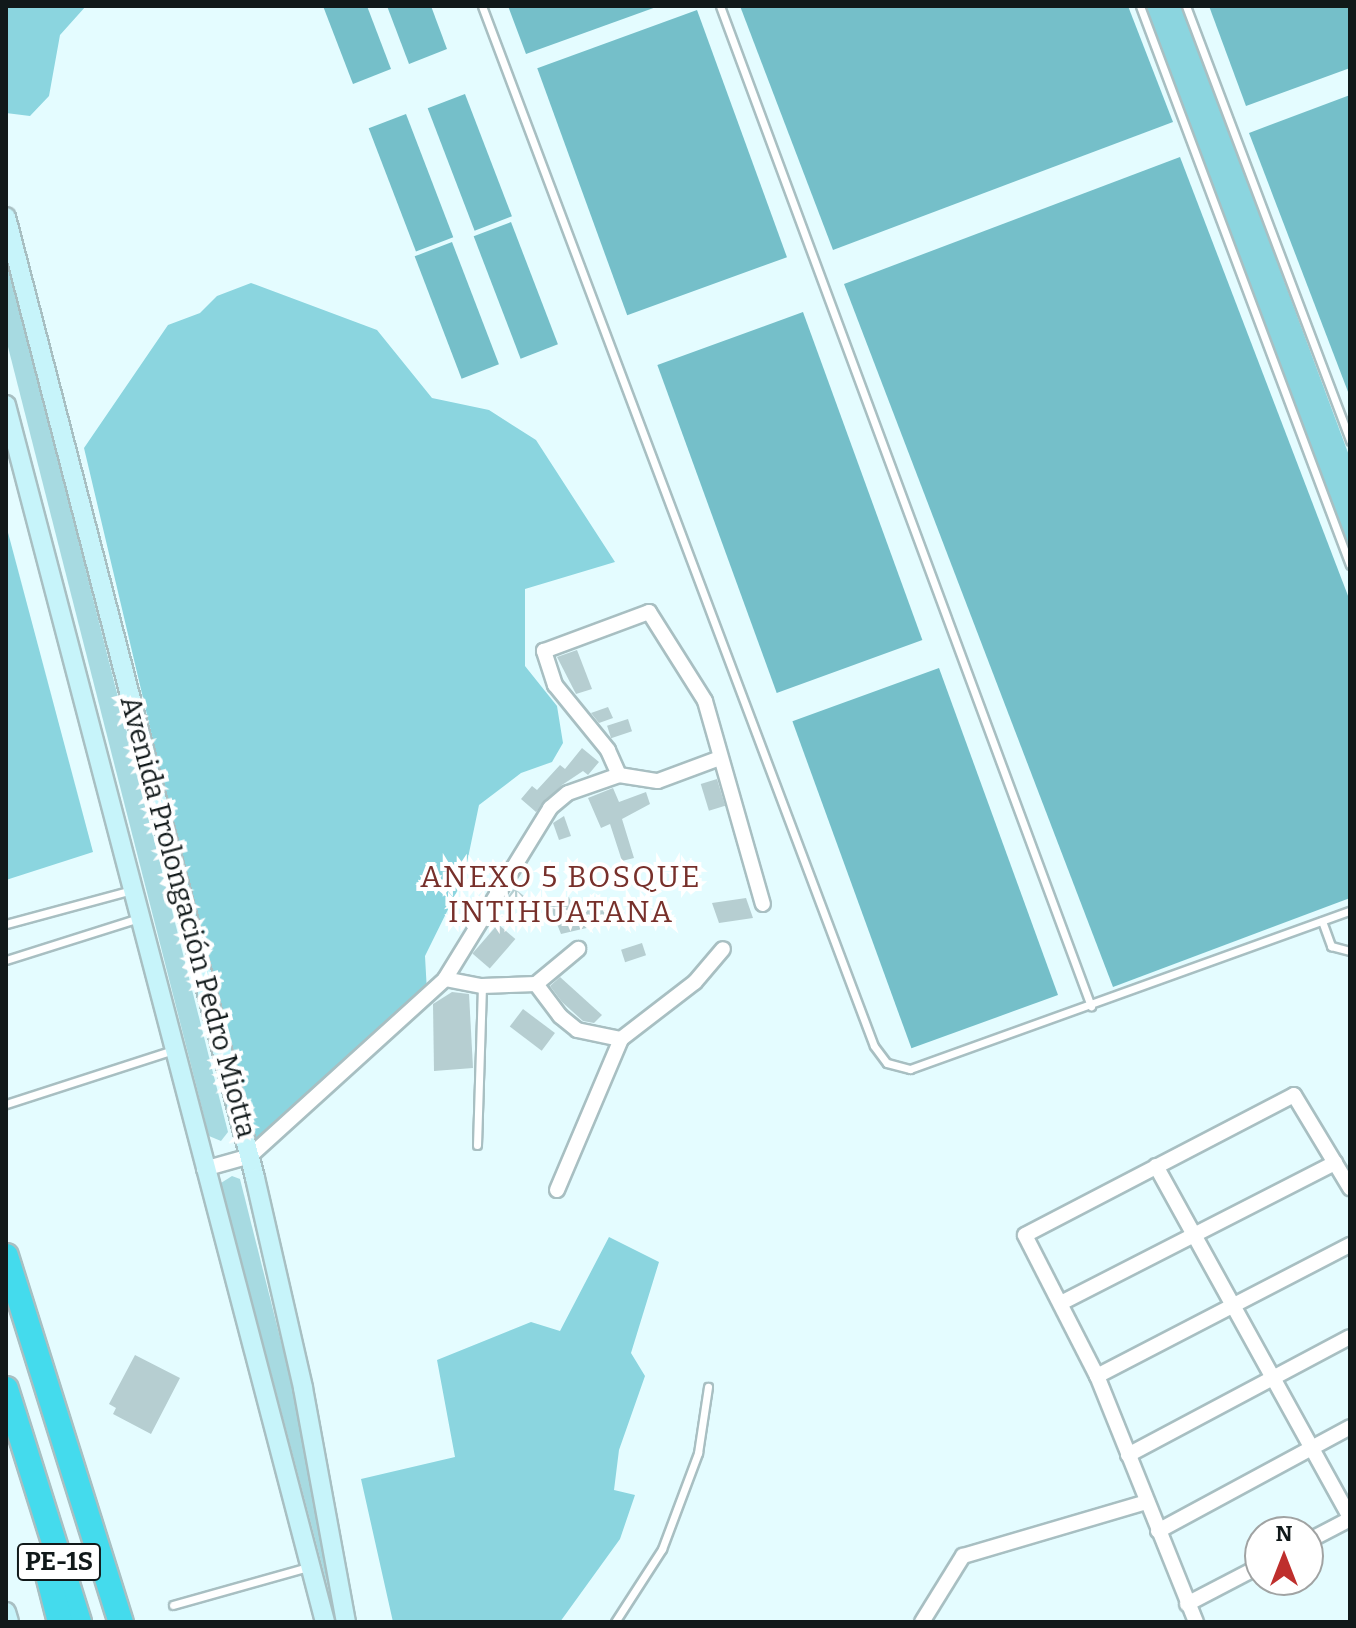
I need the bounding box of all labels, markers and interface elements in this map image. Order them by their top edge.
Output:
street label: Avenida Prolongación Pedro Miotta [113,692,263,1142]
district label: ANEXO 5 BOSQUE INTIHUATANA [420,859,702,930]
north arrow [1244,1516,1324,1596]
text: N [1276,1520,1292,1547]
road number: PE-1S [15,1540,103,1584]

